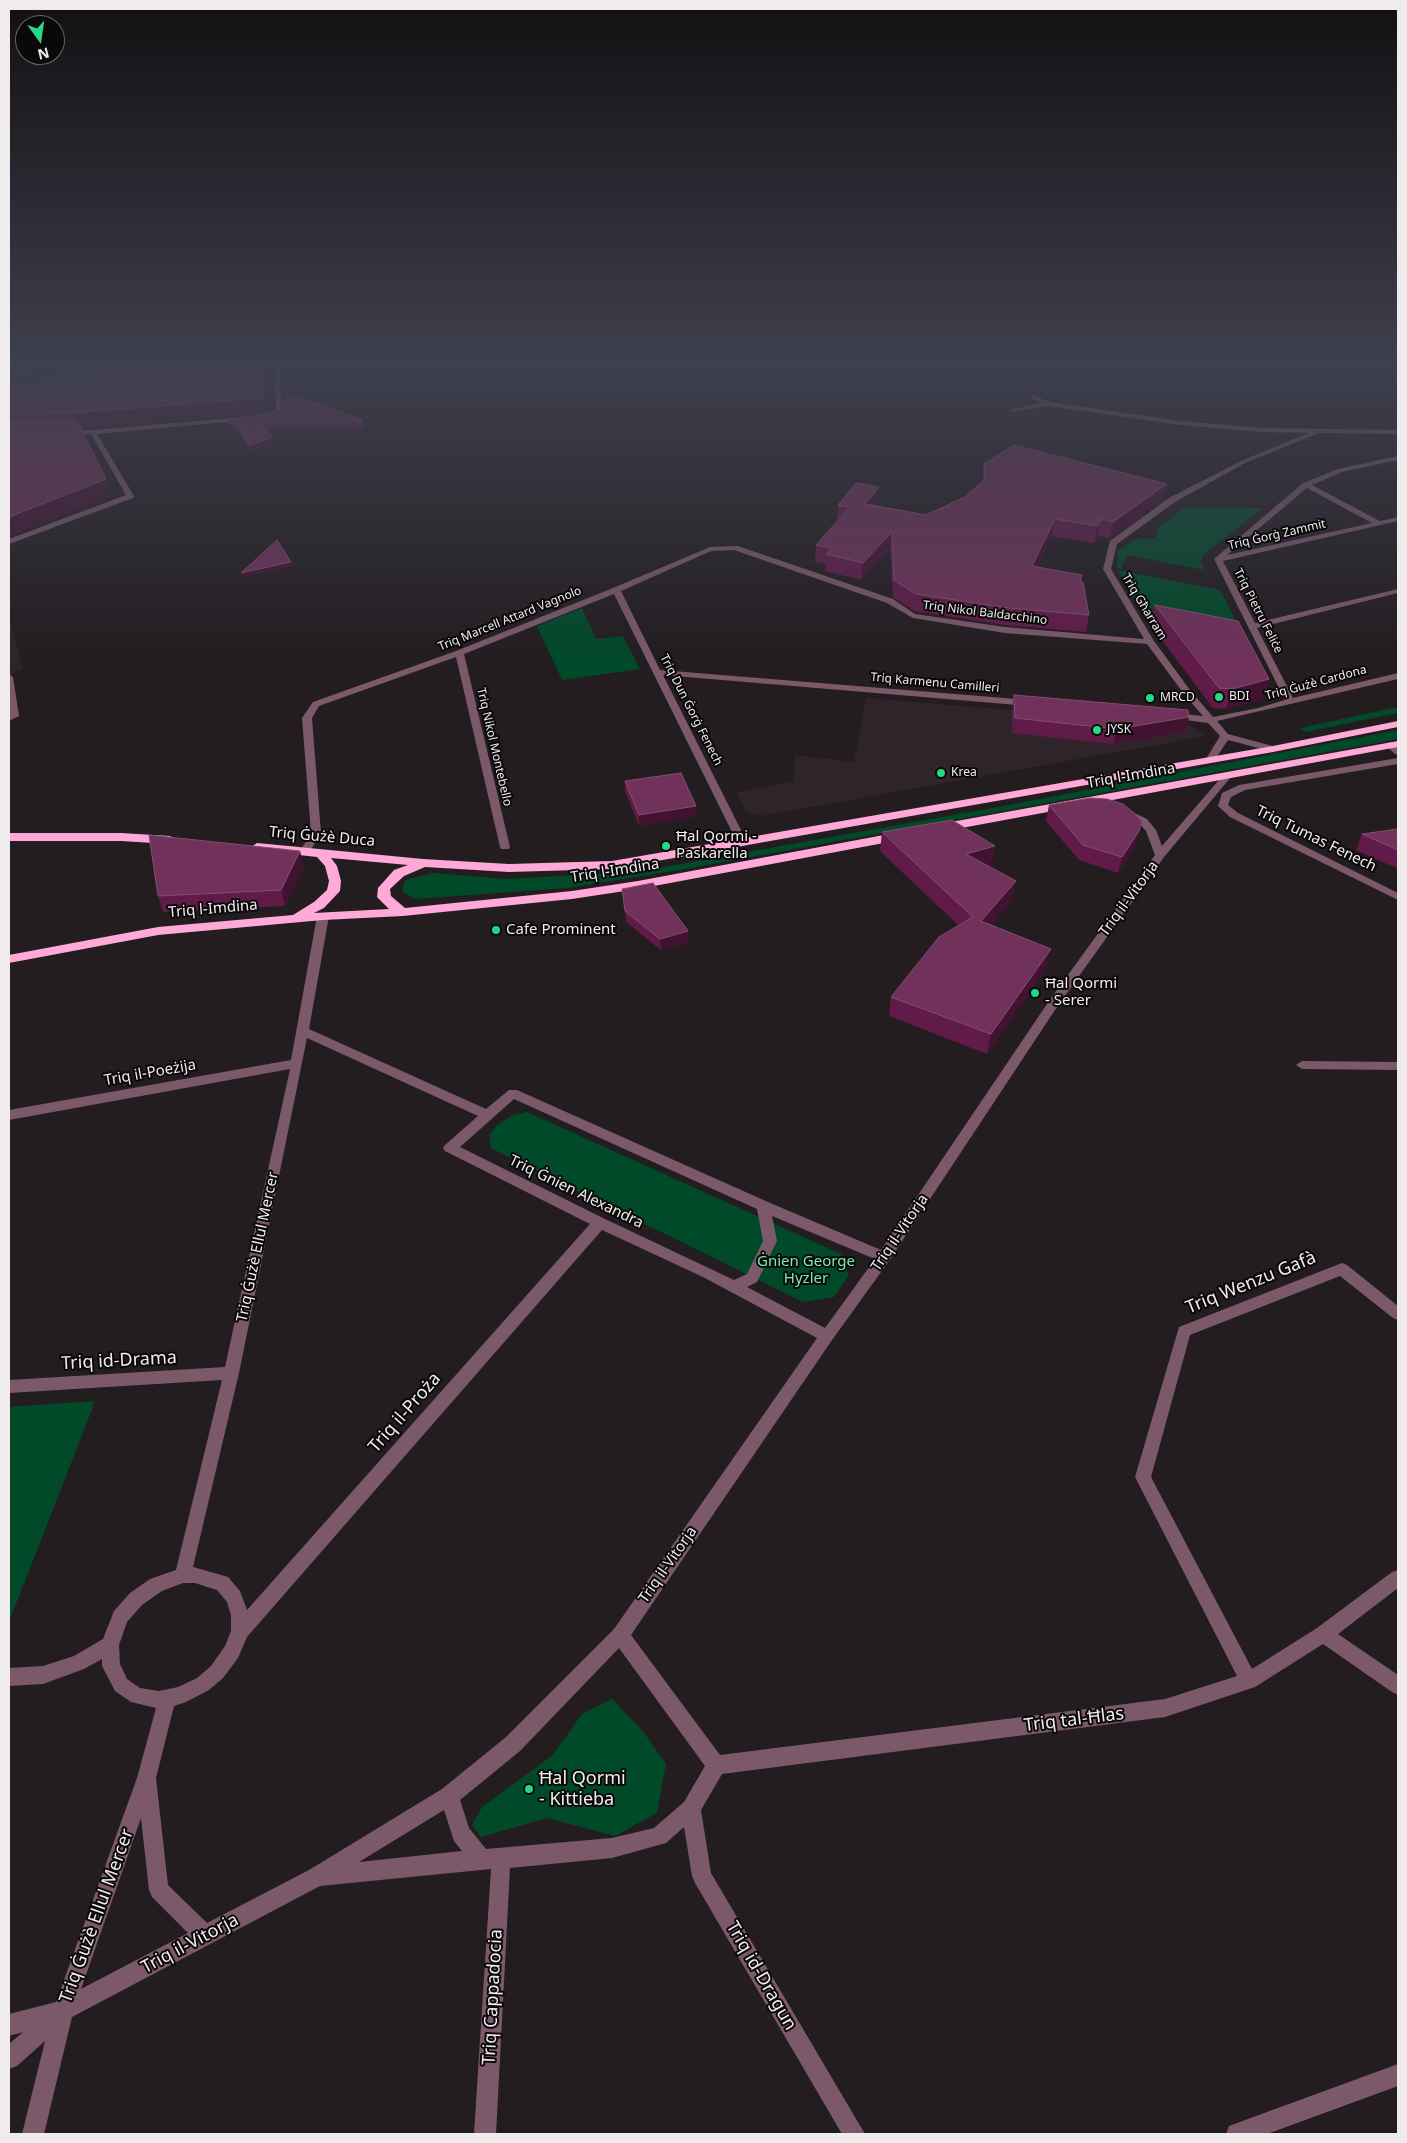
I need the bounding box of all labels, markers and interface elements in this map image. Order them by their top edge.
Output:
north arrow [15,15,65,65]
text: N [36,43,51,65]
street label: Triq Ġorġ Zammit [1227,517,1327,553]
street label: Triq Pietru Feliċe [1230,566,1286,656]
street label: Triq Għarram [1118,571,1170,643]
street label: Triq Marcell Attard Vagnolo [436,584,584,654]
street label: Triq Nikol Baldacchino [922,598,1048,628]
street label: Triq Dun Ġorġ Fenech [657,652,725,768]
street label: Triq Ġużè Cardona [1264,663,1368,703]
street label: Triq Karmenu Camilleri [870,670,1000,696]
street label: Triq Nikol Montebello [473,686,515,808]
place label: BDI [1229,690,1250,704]
place label: MRCD [1160,691,1195,705]
marker: BDI [1213,691,1225,703]
marker: MRCD [1144,692,1156,704]
place label: JYSK [1107,723,1131,737]
marker: JYSK [1091,724,1103,736]
street label: Triq l-Imdina [1085,759,1177,793]
place label: Krea [951,766,977,780]
marker: Krea [935,767,947,779]
street label: Triq Tumas Fenech [1253,802,1379,876]
street label: Triq Ġużè Duca [268,823,376,851]
place label: Ħal Qormi - Paskarella [676,828,757,863]
marker: Ħal Qormi - Paskarella [660,840,672,852]
street label: Triq l-Imdina [569,855,661,887]
street label: Triq il-Vitorja [1096,858,1162,940]
street label: Triq l-Imdina [168,896,258,922]
place label: Cafe Prominent [506,921,616,939]
marker: Cafe Prominent [490,924,502,936]
place label: Ħal Qormi - Serer [1045,975,1117,1010]
marker: Ħal Qormi - Serer [1029,987,1041,999]
street label: Triq il-Poeżija [103,1056,197,1090]
street label: Triq Ġnien Alexandra [506,1152,646,1232]
street label: Triq Ġużè Ellul Mercer [233,1170,283,1324]
street label: Triq il-Vitorja [868,1191,932,1275]
street label: Triq Wenzu Gafà [1183,1247,1319,1319]
park label: Ġnien George Hyzler [757,1253,855,1288]
street label: Triq id-Drama [61,1347,177,1375]
street label: Triq il-Proża [364,1368,446,1458]
street label: Triq il-Vitorja [635,1523,701,1607]
street label: Triq tal-Ħlas [1023,1703,1125,1737]
place label: Ħal Qormi - Kittieba [539,1768,626,1810]
marker: Ħal Qormi - Kittieba [523,1783,535,1795]
street label: Triq Ġużè Ellul Mercer [55,1826,139,2006]
street label: Triq il-Vitorja [138,1909,242,1979]
street label: Triq id-Dragun [721,1918,801,2034]
street label: Triq Cappadocia [479,1929,507,2065]

